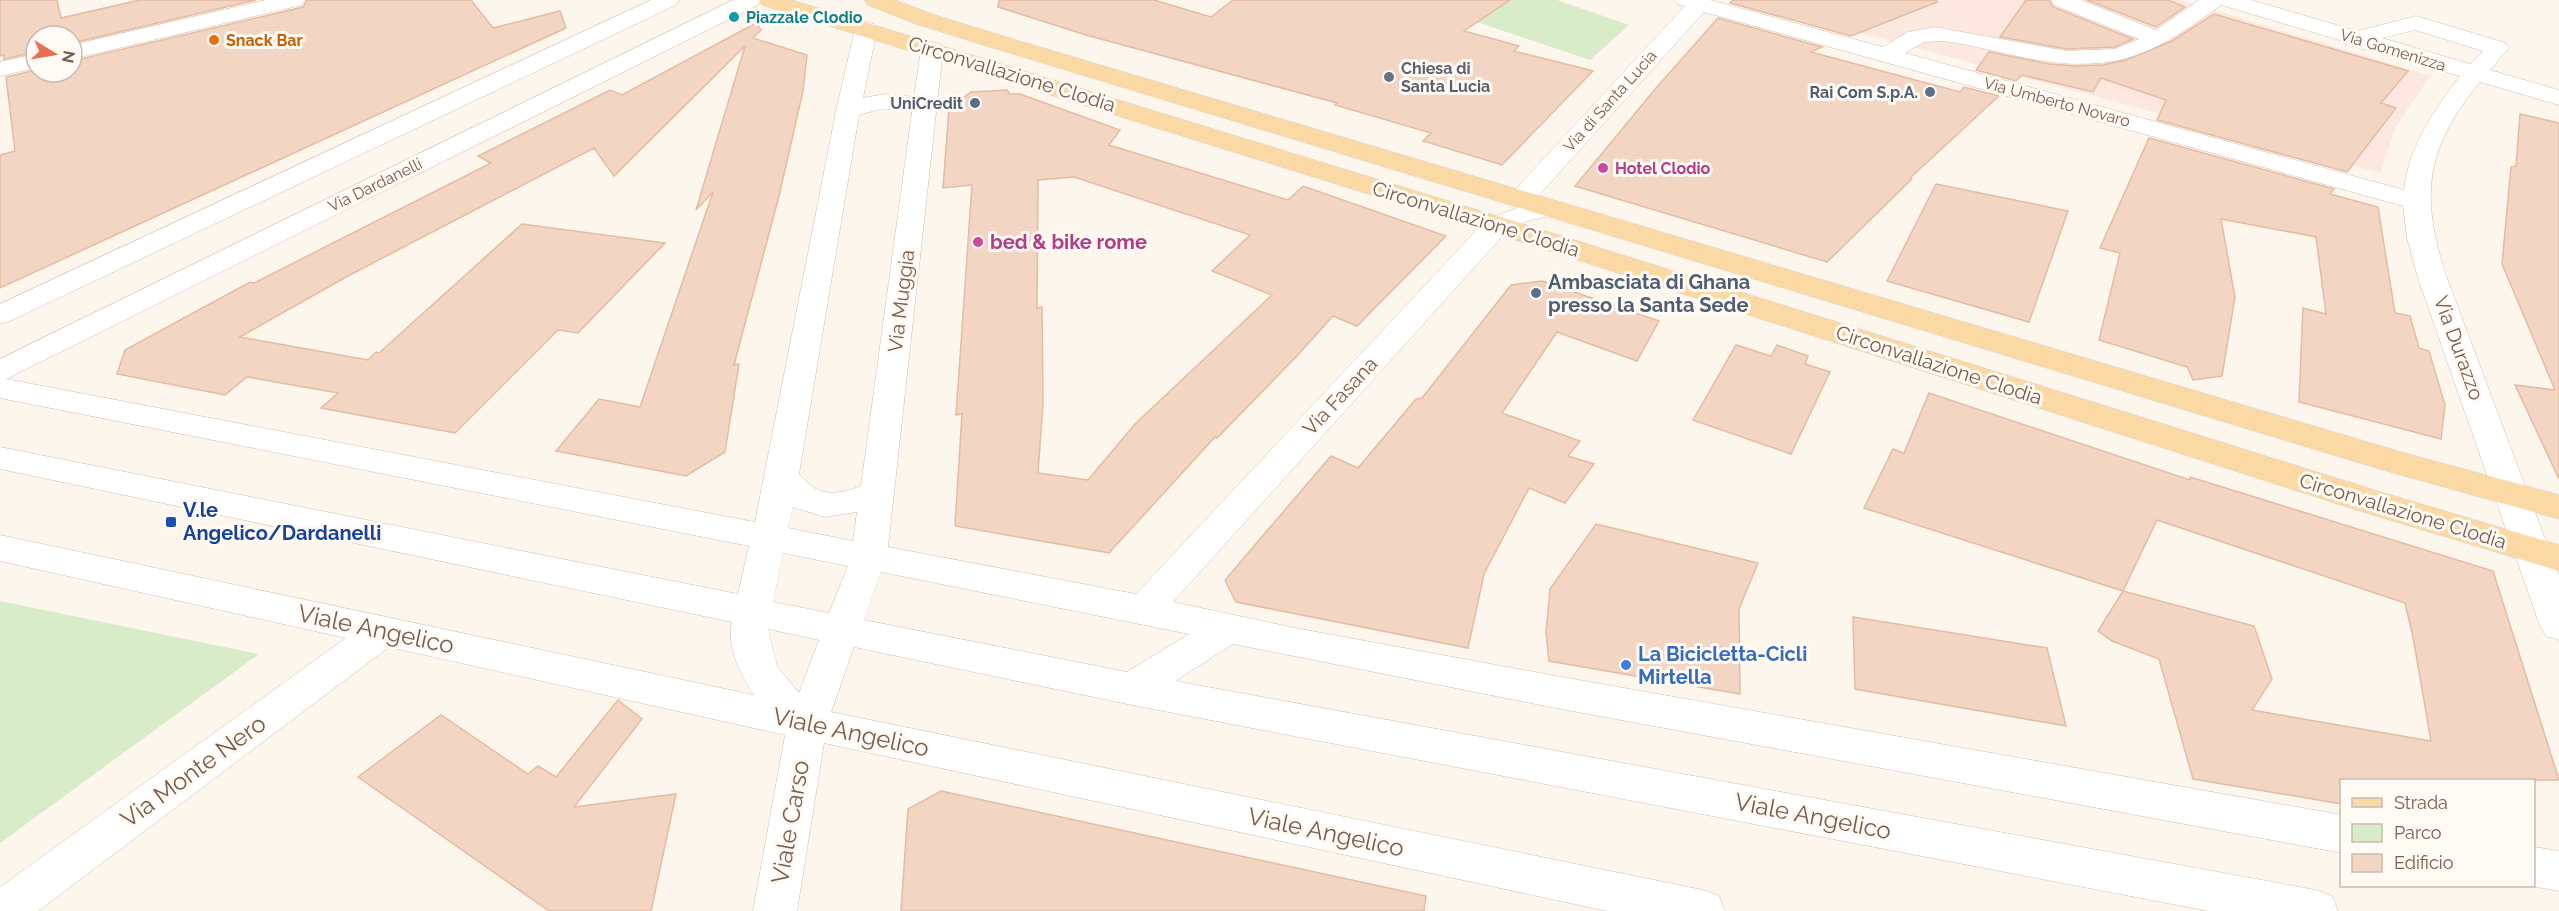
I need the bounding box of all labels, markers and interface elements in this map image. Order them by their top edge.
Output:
place label: Piazzale Clodio [746,8,863,27]
marker: Piazzale Clodio [727,10,741,24]
north arrow [24,24,84,84]
street label: Via Gomenizza [2338,25,2448,75]
place label: Snack Bar [226,31,303,50]
street label: Circonvallazione Clodia [905,31,1119,117]
marker: Snack Bar [207,33,221,47]
street label: Via di Santa Lucia [1559,46,1661,156]
text: N [58,49,79,65]
place label: Chiesa di Santa Lucia [1401,59,1490,96]
marker: Chiesa di Santa Lucia [1382,70,1396,84]
street label: Via Umberto Novaro [1982,73,2132,131]
place label: Rai Com S.p.A. [1810,83,1918,102]
marker: Rai Com S.p.A. [1923,85,1937,99]
place label: UniCredit [890,94,963,113]
marker: UniCredit [968,96,982,110]
street label: Via Dardanelli [325,154,425,216]
place label: Hotel Clodio [1615,159,1711,178]
marker: Hotel Clodio [1596,161,1610,175]
street label: Circonvallazione Clodia [1369,176,1583,262]
place label: bed & bike rome [990,230,1147,254]
marker: bed & bike rome [971,235,985,249]
street label: Via Muggia [883,248,919,354]
place label: Ambasciata di Ghana presso la Santa Sede [1548,270,1750,317]
marker: Ambasciata di Ghana presso la Santa Sede [1529,286,1543,300]
street label: Via Durazzo [2429,293,2489,404]
street label: Circonvallazione Clodia [1833,320,2045,410]
street label: Via Fasana [1298,352,1382,440]
street label: Circonvallazione Clodia [2296,468,2510,554]
place label: V.le Angelico/Dardanelli [183,498,381,545]
marker: V.le Angelico/Dardanelli [164,515,178,529]
street label: Viale Angelico [295,598,457,660]
place label: La Bicicletta-Cicli Mirtella [1638,642,1807,689]
marker: La Bicicletta-Cicli Mirtella [1619,658,1633,672]
street label: Viale Angelico [770,701,932,763]
street label: Via Monte Nero [115,709,271,833]
street label: Viale Carso [765,758,815,886]
legend [2340,779,2535,887]
street label: Viale Angelico [1732,787,1894,845]
text: Strada [2394,792,2448,813]
street label: Viale Angelico [1245,801,1407,863]
text: Parco [2394,822,2442,843]
text: Edificio [2394,852,2454,873]

